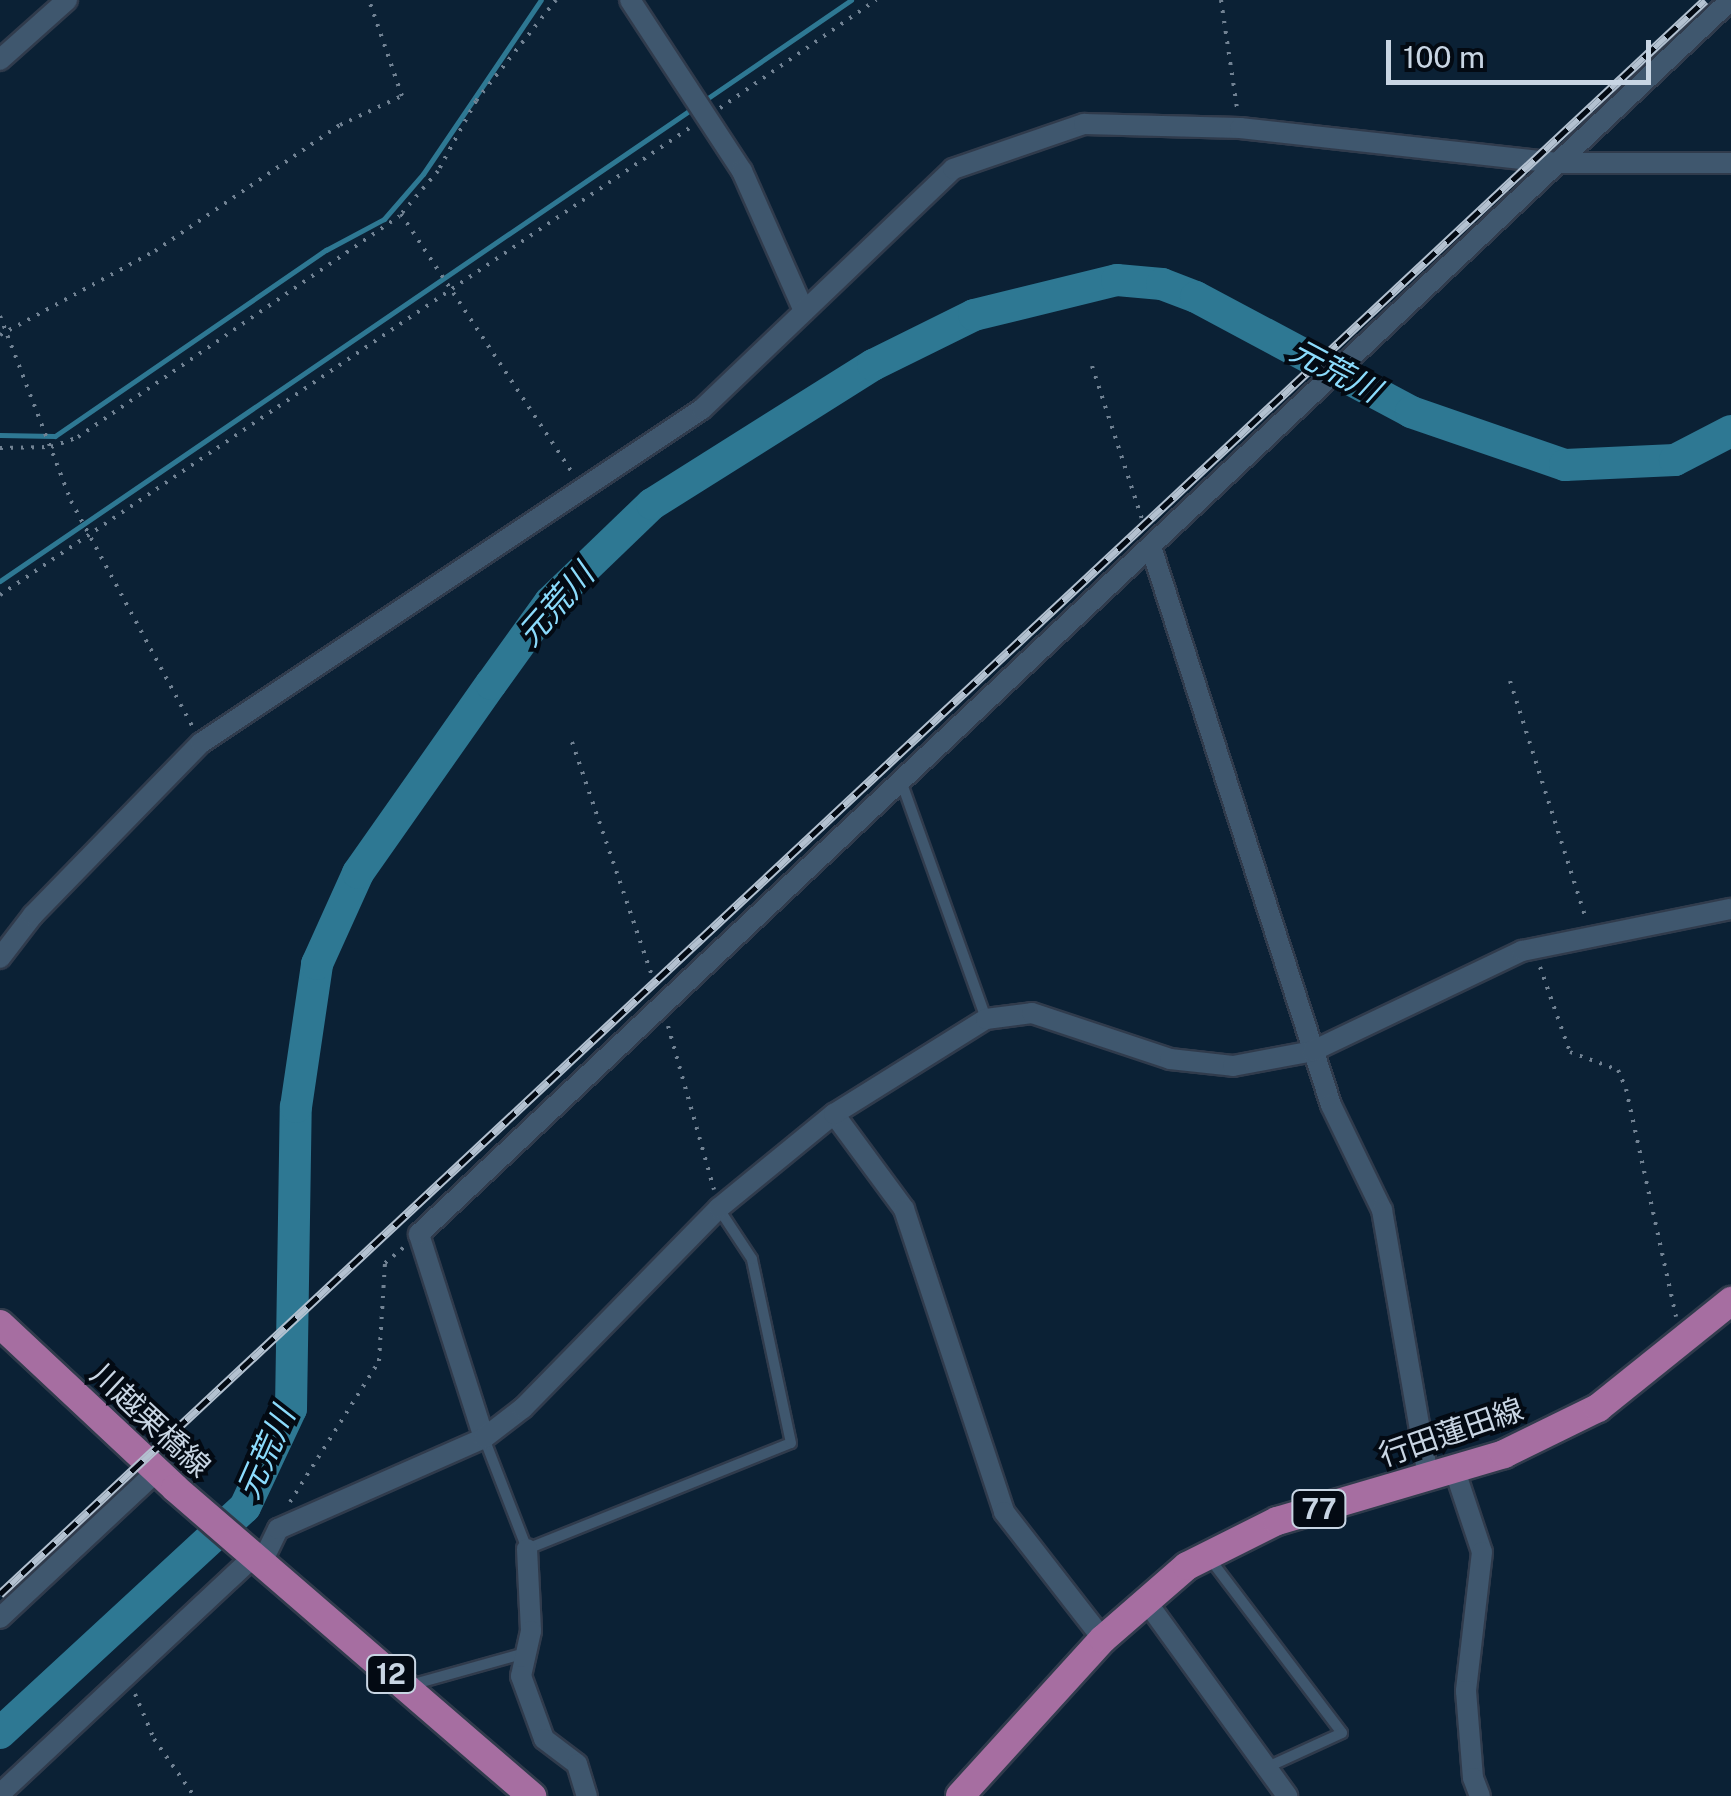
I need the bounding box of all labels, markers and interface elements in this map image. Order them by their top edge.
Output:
scale bar [1391,20,1656,82]
text: 100 m [1403,39,1485,75]
water label: 元荒川 [1284,332,1386,410]
water label: 元荒川 [510,556,602,654]
street label: 川越栗橋線 [84,1356,218,1484]
street label: 行田蓮田線 [1374,1391,1528,1473]
water label: 元荒川 [229,1401,303,1505]
road number: 77 [1289,1486,1349,1532]
road number: 12 [366,1651,416,1697]

